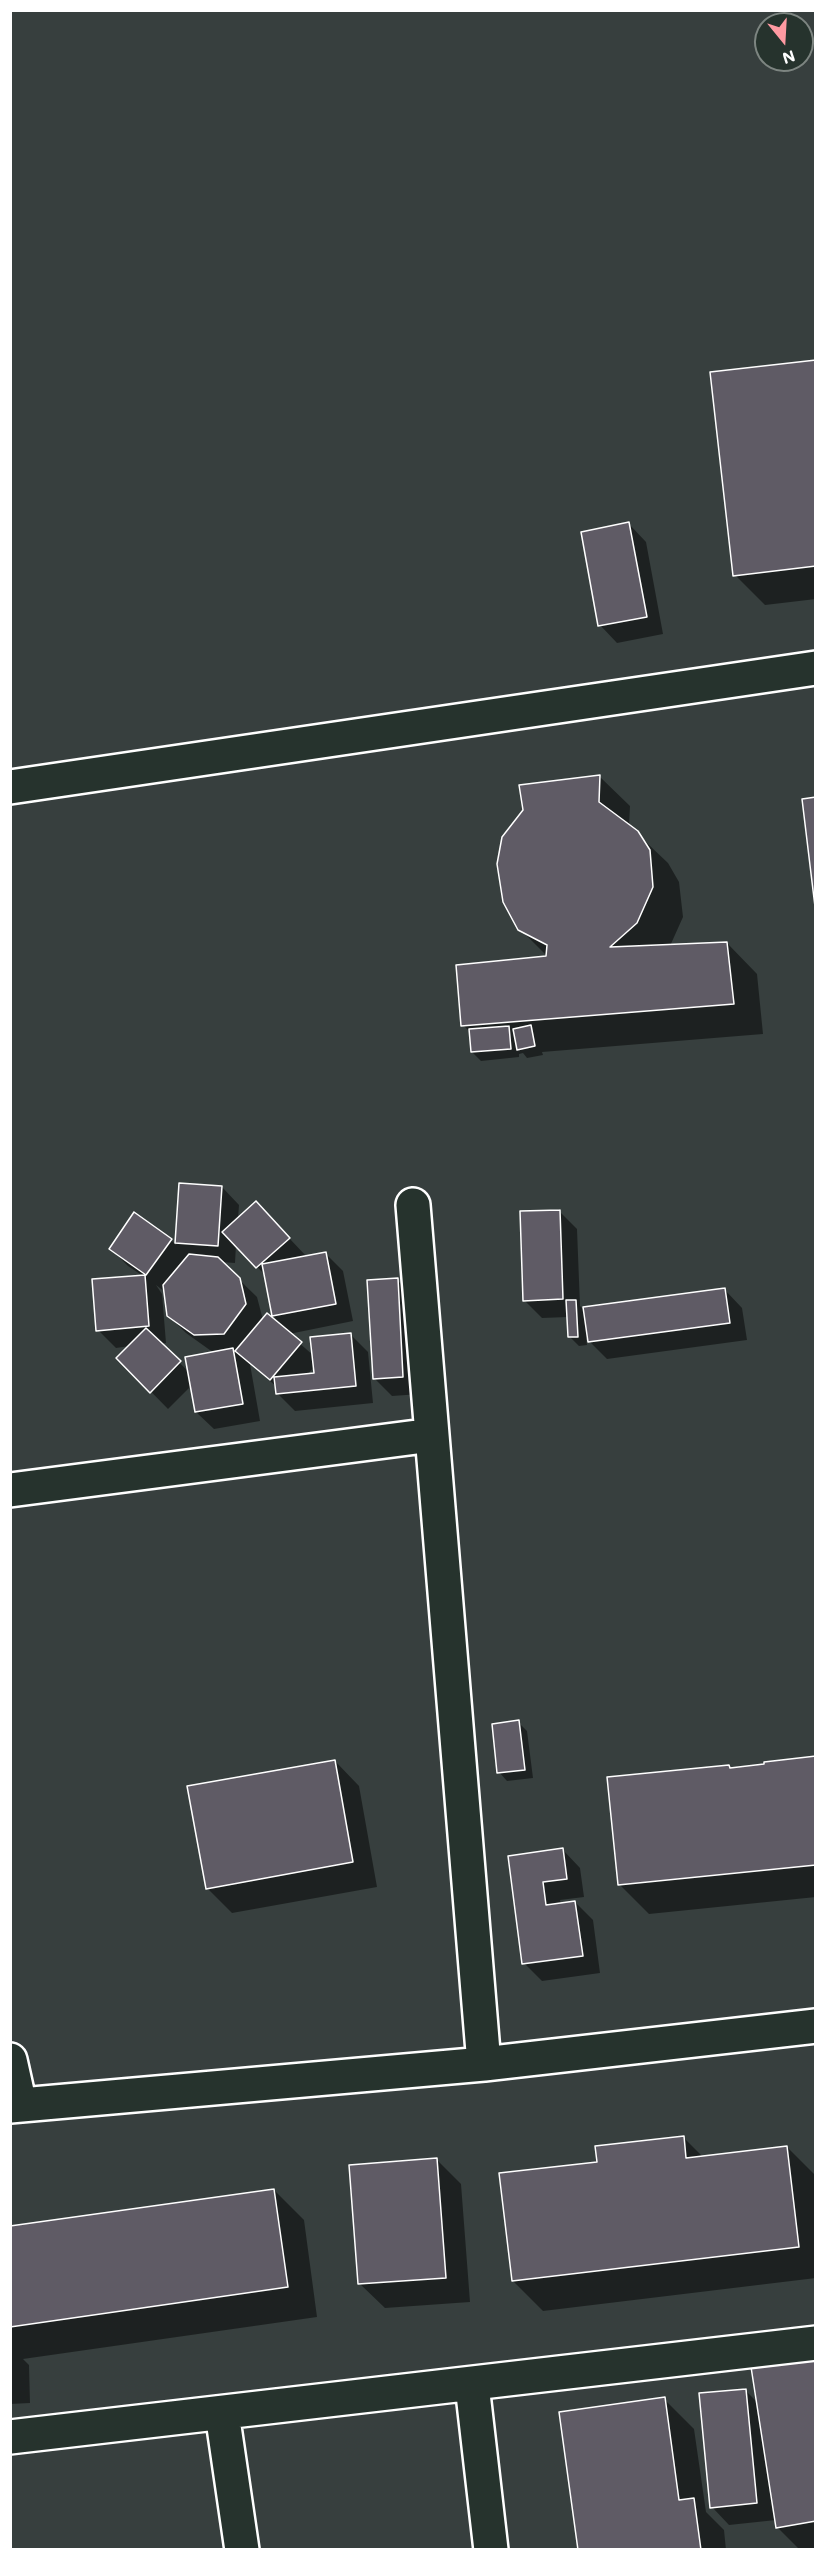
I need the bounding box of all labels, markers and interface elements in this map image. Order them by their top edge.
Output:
north arrow [754,12,814,72]
text: N [780,46,798,70]

